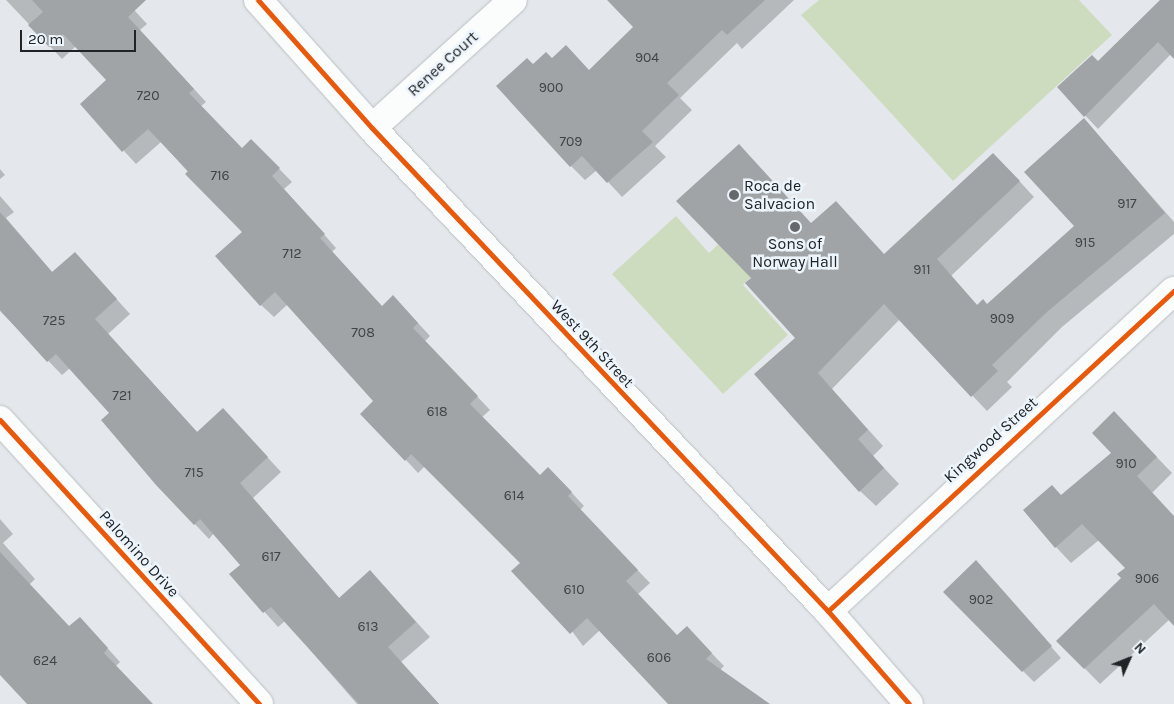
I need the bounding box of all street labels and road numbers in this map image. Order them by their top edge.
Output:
street label: Renee Court [404,27,482,101]
street label: West 9th Street [546,296,638,392]
street label: Kingwood Street [940,393,1042,487]
street label: Palomino Drive [95,507,183,601]

